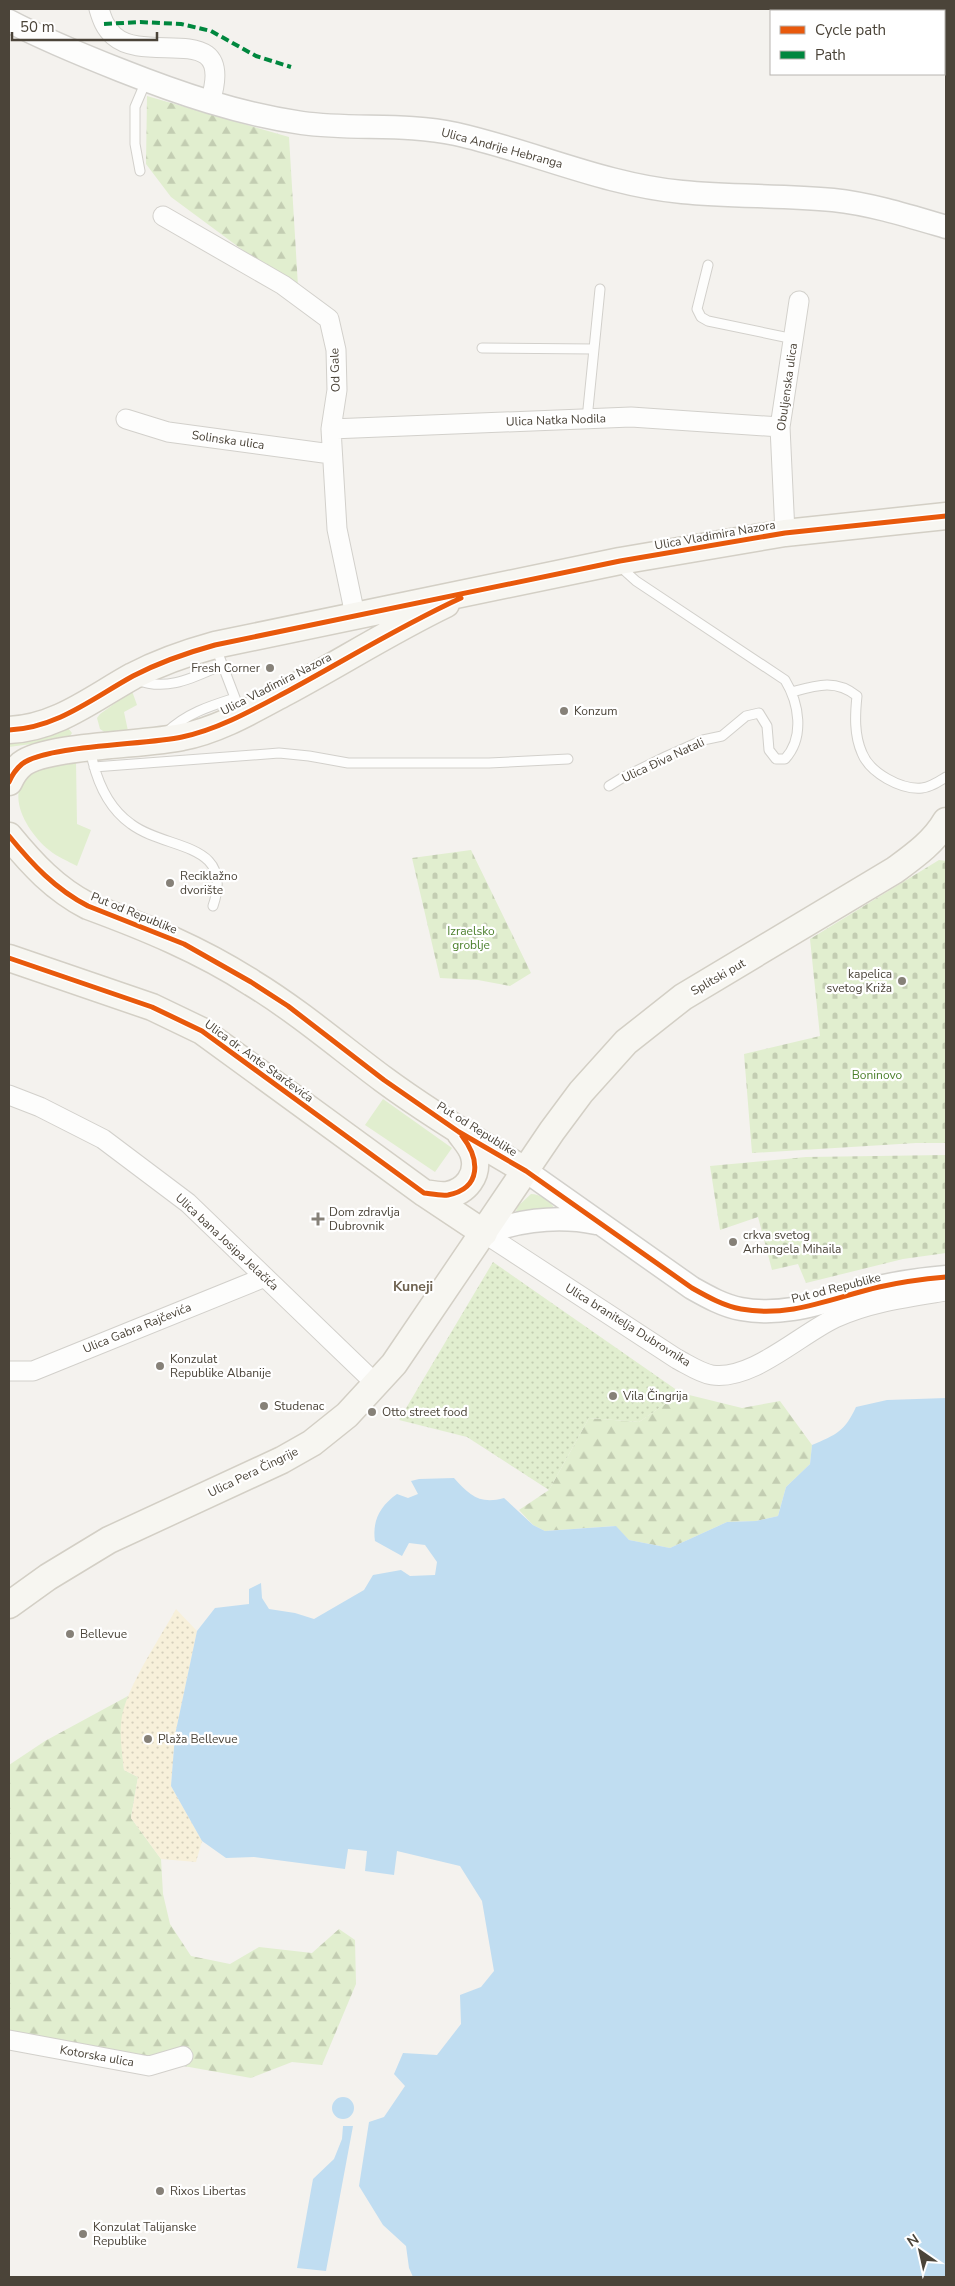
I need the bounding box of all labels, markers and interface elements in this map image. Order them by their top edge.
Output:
scale bar [12,10,158,42]
legend [770,10,945,75]
text: 50 m [20,17,55,37]
text: Cycle path [815,20,886,40]
text: Path [815,45,846,65]
street label: Ulica Andrije Hebranga [439,124,565,172]
street label: Obuljenska ulica [773,342,801,432]
street label: Od Gale [326,348,344,392]
street label: Ulica Natka Nodila [506,410,606,430]
street label: Solinska ulica [191,427,265,453]
street label: Ulica Vladimira Nazora [653,516,777,554]
street label: Ulica Vladimira Nazora [218,649,334,719]
place label: Fresh Corner [191,660,261,676]
marker: Fresh Corner [264,662,276,674]
place label: Konzum [574,703,617,719]
marker: Konzum [558,705,570,717]
street label: Ulica Điva Natali [619,734,707,786]
place label: Reciklažno dvorište [180,868,238,898]
marker: Reciklažno dvorište [164,877,176,889]
street label: Put od Republike [88,888,180,938]
park label: Izraelsko groblje [447,923,495,953]
street label: Splitski put [688,955,749,999]
place label: kapelica svetog Križa [827,966,892,996]
marker: kapelica svetog Križa [896,975,908,987]
street label: Ulica dr. Ante Starčevića [201,1016,317,1106]
park label: Boninovo [852,1067,903,1083]
street label: Put od Republike [434,1098,520,1160]
street label: Ulica bana Josipa Jelačića [172,1190,282,1294]
place label: Dom zdravlja Dubrovnik [329,1204,400,1234]
marker: Dom zdravlja Dubrovnik [311,1212,325,1226]
place label: crkva svetog Arhangela Mihaila [743,1227,841,1257]
marker: crkva svetog Arhangela Mihaila [727,1236,739,1248]
street label: Put od Republike [789,1269,883,1307]
district label: Kuneji [393,1277,433,1296]
street label: Ulica branitelja Dubrovnika [562,1280,694,1370]
street label: Ulica Gabra Rajčevića [80,1299,194,1357]
place label: Konzulat Republike Albanije [170,1351,271,1381]
marker: Konzulat Republike Albanije [154,1360,166,1372]
place label: Vila Čingrija [622,1388,688,1404]
marker: Vila Čingrija [607,1390,619,1402]
place label: Studenac [274,1398,325,1414]
marker: Studenac [258,1400,270,1412]
place label: Otto street food [382,1404,468,1420]
marker: Otto street food [366,1406,378,1418]
street label: Ulica Pera Čingrije [205,1443,301,1501]
place label: Bellevue [80,1626,127,1642]
marker: Bellevue [64,1628,76,1640]
place label: Plaža Bellevue [158,1731,238,1747]
marker: Plaža Bellevue [142,1733,154,1745]
street label: Kotorska ulica [59,2042,135,2070]
place label: Rixos Libertas [170,2183,246,2199]
marker: Rixos Libertas [154,2185,166,2197]
place label: Konzulat Talijanske Republike [93,2219,196,2249]
north arrow [895,2226,945,2276]
marker: Konzulat Talijanske Republike [77,2228,89,2240]
text: N [903,2230,923,2251]

